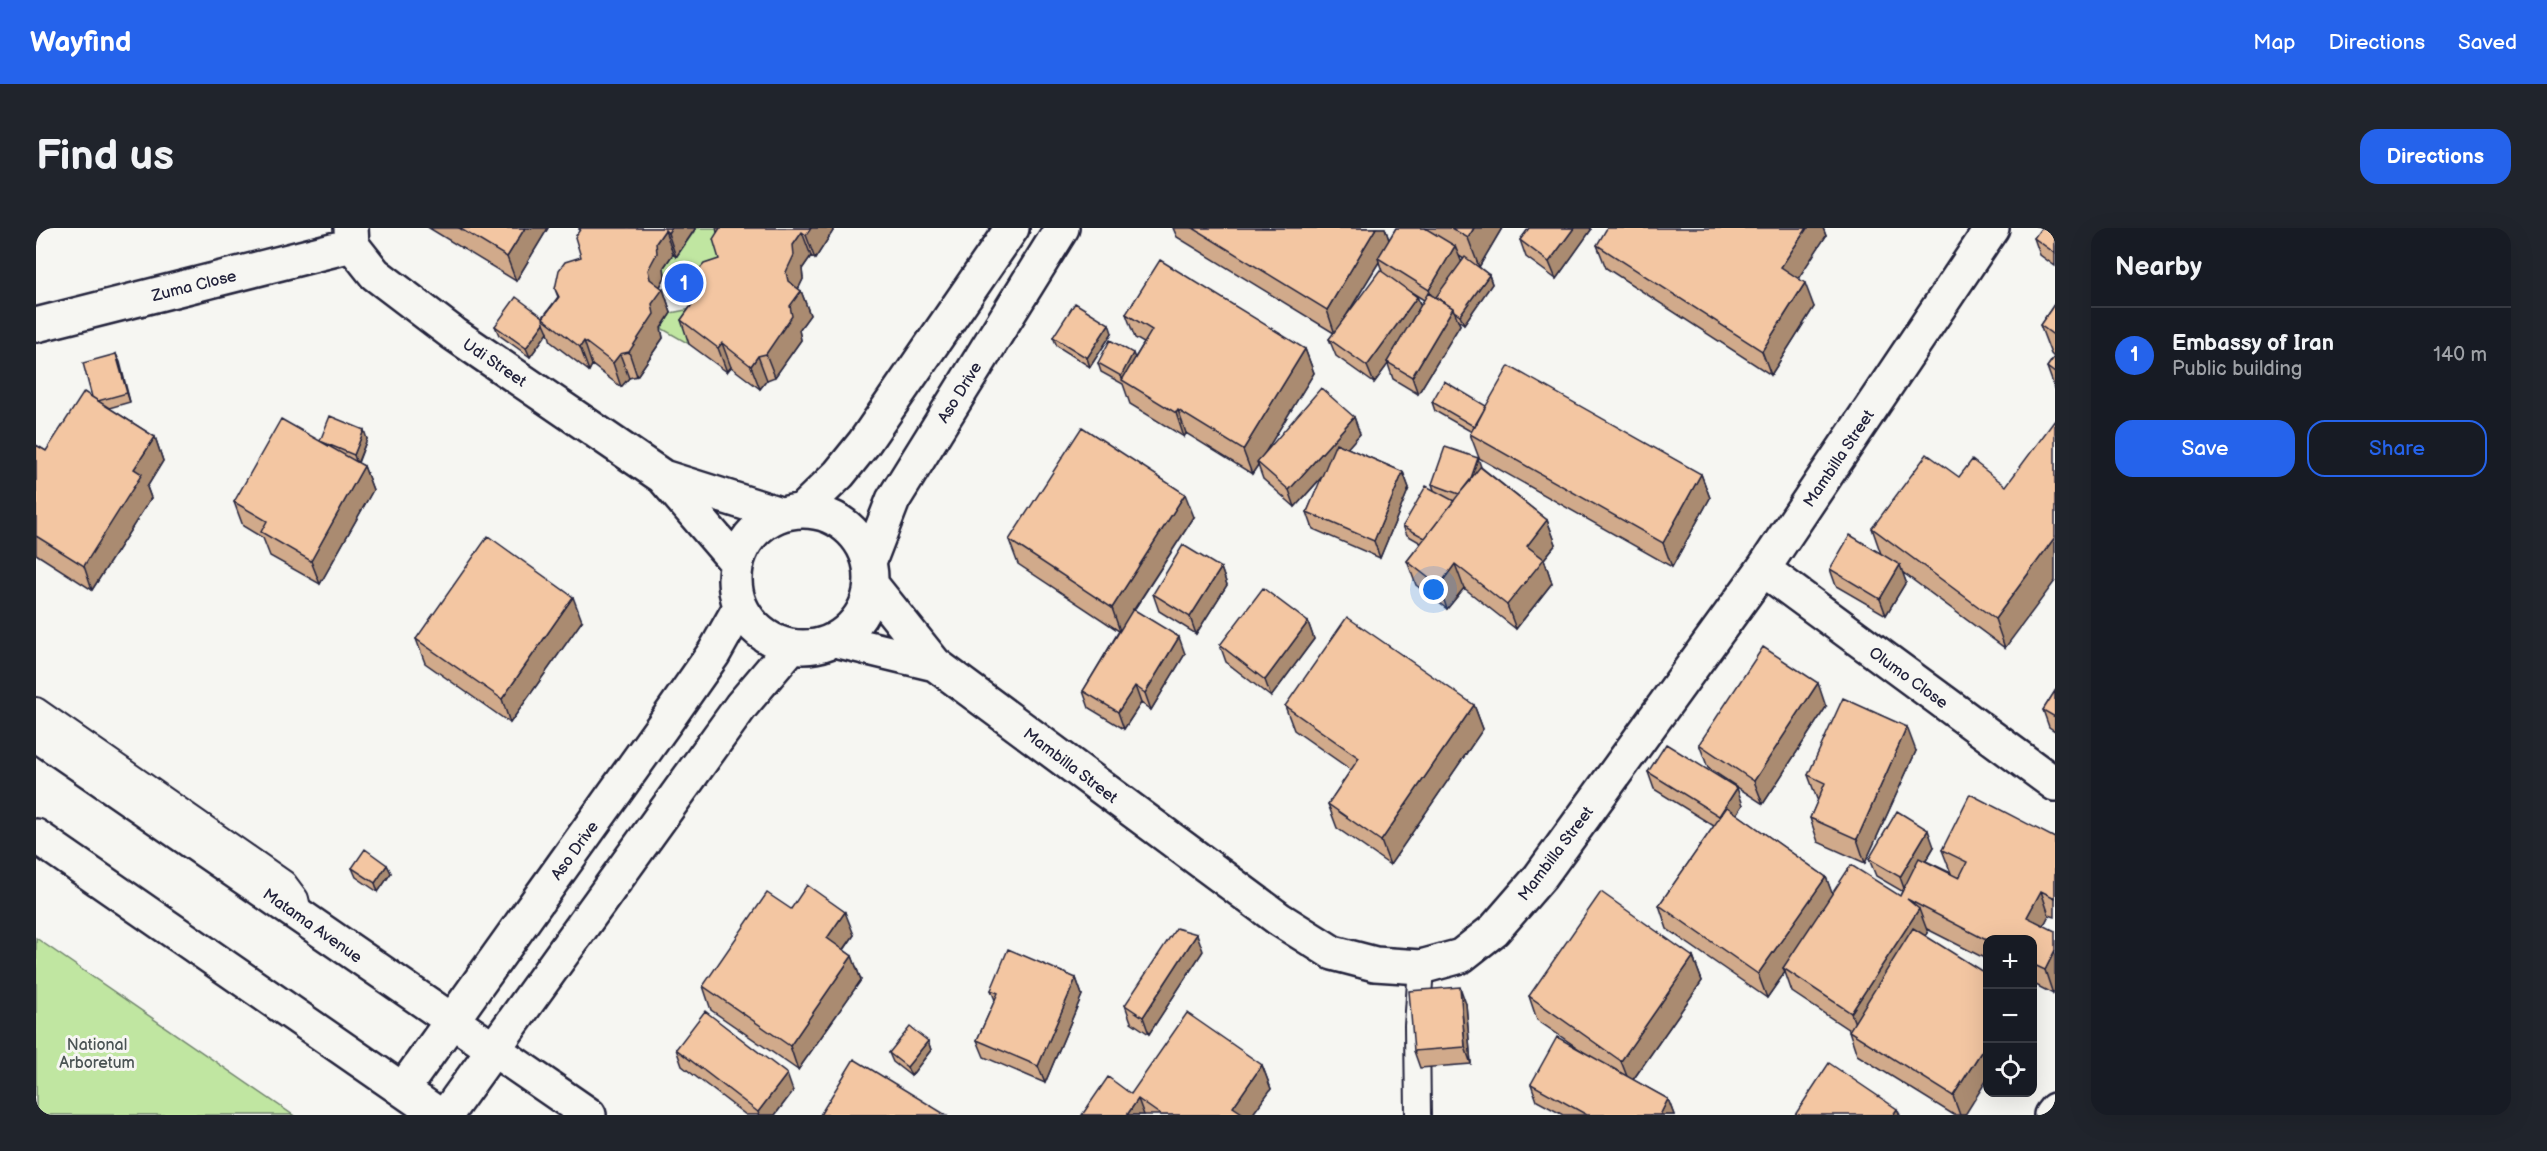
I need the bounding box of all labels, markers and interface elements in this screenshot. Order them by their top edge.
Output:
text: Wayfind [30,26,131,59]
text: Map [2253,30,2296,55]
text: Directions [2329,30,2425,55]
text: Saved [2458,30,2517,55]
button: Directions [2360,129,2511,184]
text: Find us [36,131,174,182]
text: Nearby [2115,252,2202,283]
pin: 1 [664,260,704,306]
street label: Zuma Close [149,267,239,306]
text: Embassy of Iran [2172,330,2334,357]
street label: Udi Street [459,335,530,391]
text: 1 [2130,343,2139,367]
text: 140 m [2433,343,2487,367]
text: Public building [2172,357,2302,381]
street label: Aso Drive [934,358,987,427]
street label: Mambilla Street [1800,407,1879,511]
button: Save [2115,420,2295,477]
button: Share [2307,420,2487,477]
your location [1419,575,1448,604]
street label: Olumo Close [1865,643,1952,713]
street label: Mambilla Street [1019,725,1121,808]
street label: Mambilla Street [1515,803,1598,905]
street label: Aso Drive [548,817,603,884]
street label: Matama Avenue [259,885,366,968]
map controls [1983,935,2037,1097]
button: + [1983,935,2037,989]
button: − [1983,989,2037,1043]
park label: National Arboretum [59,1036,135,1073]
button: locate [1983,1043,2037,1097]

